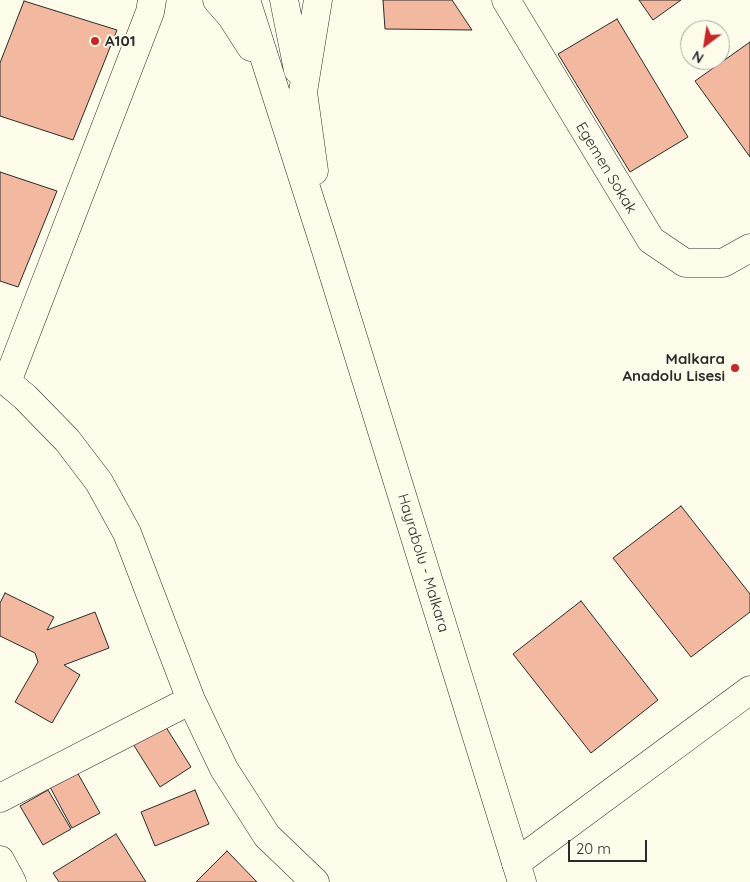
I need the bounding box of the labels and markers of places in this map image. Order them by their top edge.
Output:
place label: A101 [105,32,135,50]
marker: A101 [89,35,101,47]
place label: Malkara Anadolu Lisesi [622,350,725,385]
marker: Malkara Anadolu Lisesi [729,362,741,374]

